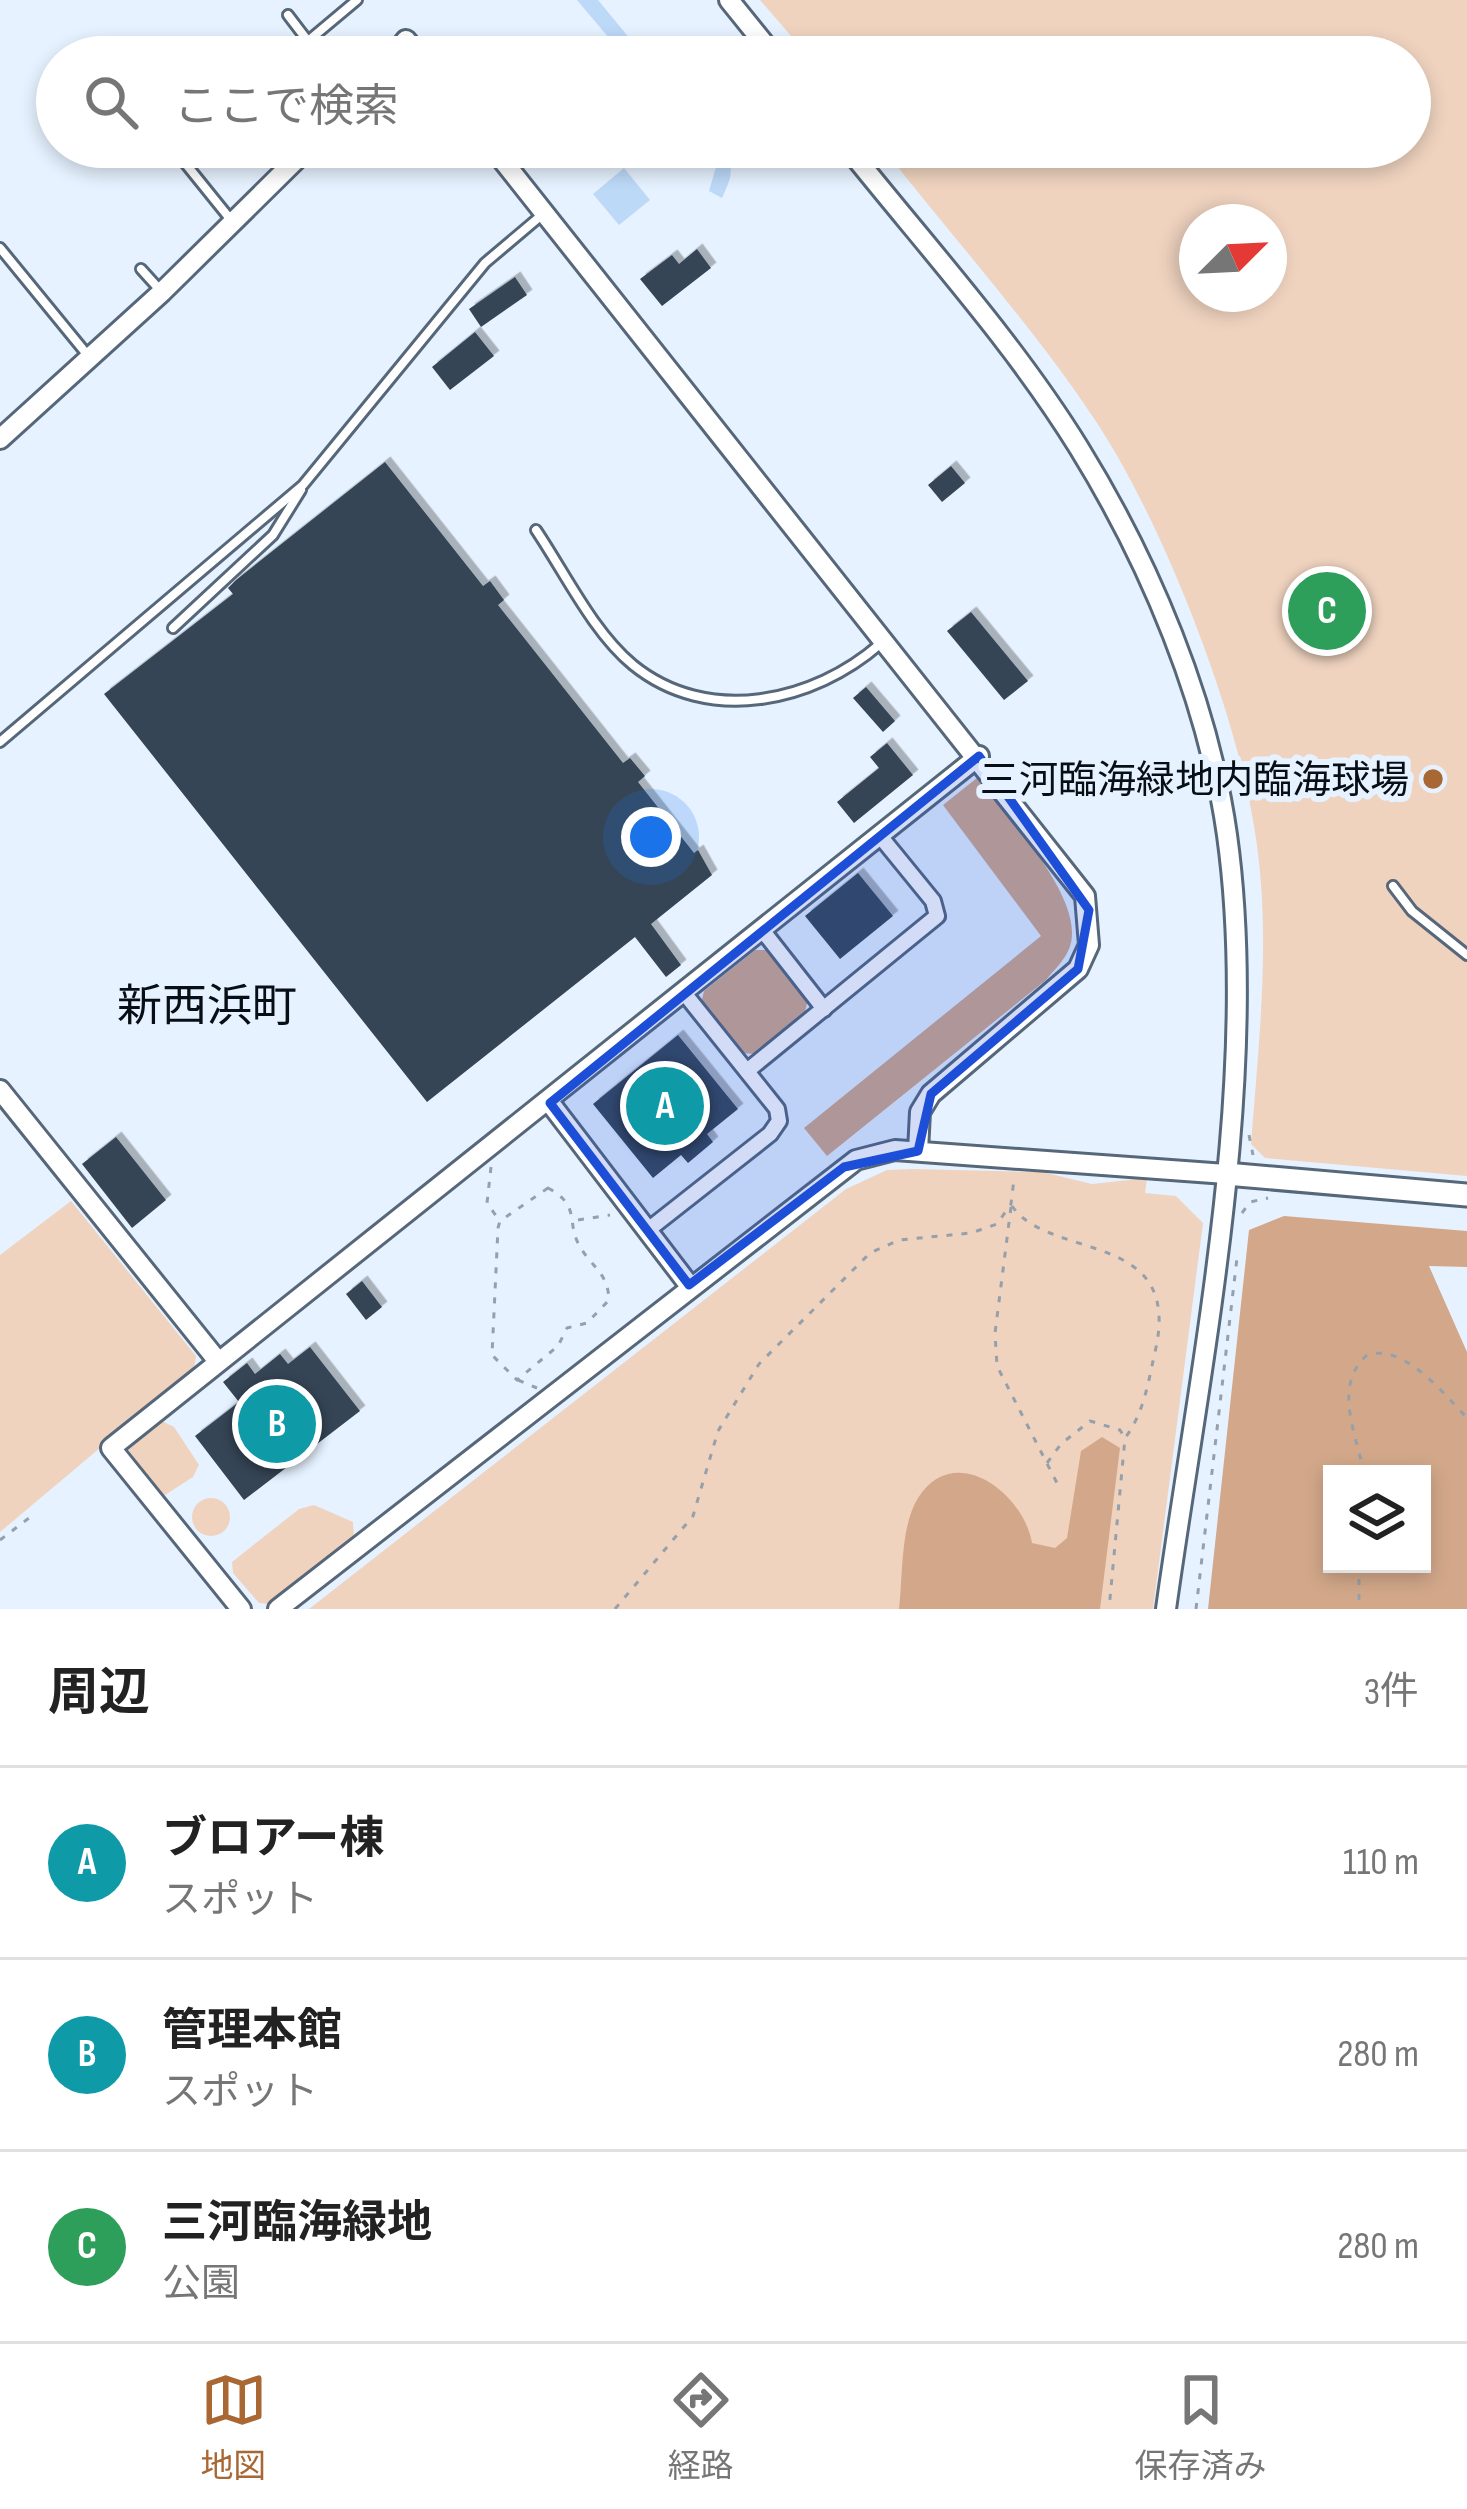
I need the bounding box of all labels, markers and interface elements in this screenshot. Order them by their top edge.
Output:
search box [36,36,1431,168]
icon: search [78,69,144,135]
text: ここで検索 [174,80,399,135]
north arrow [1179,204,1287,312]
pin: C [1288,566,1366,656]
place label: 三河臨海緑地内臨海球場 [980,758,1409,805]
marker: 三河臨海緑地内臨海球場 [1420,766,1446,792]
your location [621,807,681,867]
district label: 新西浜町 [117,980,297,1035]
pin: A [626,1061,704,1151]
pin: B [238,1379,316,1469]
map controls [1323,1465,1431,1573]
button: layers [1323,1465,1431,1573]
text: 周辺 [48,1663,150,1724]
text: 3件 [1364,1669,1419,1716]
text: ブロアー棟 [162,1812,384,1867]
text: A [78,1839,96,1886]
text: 110 m [1343,1839,1419,1886]
text: スポット [162,1877,318,1924]
text: 管理本館 [162,2004,342,2059]
text: B [78,2031,96,2078]
text: 280 m [1337,2031,1419,2078]
text: スポット [162,2069,318,2116]
text: 三河臨海緑地 [162,2196,432,2251]
text: C [77,2223,97,2270]
text: 280 m [1337,2223,1419,2270]
text: 公園 [162,2261,240,2308]
tab: 地図 [201,2367,267,2487]
tab: 経路 [668,2367,734,2487]
tab: 保存済み [1135,2367,1267,2487]

